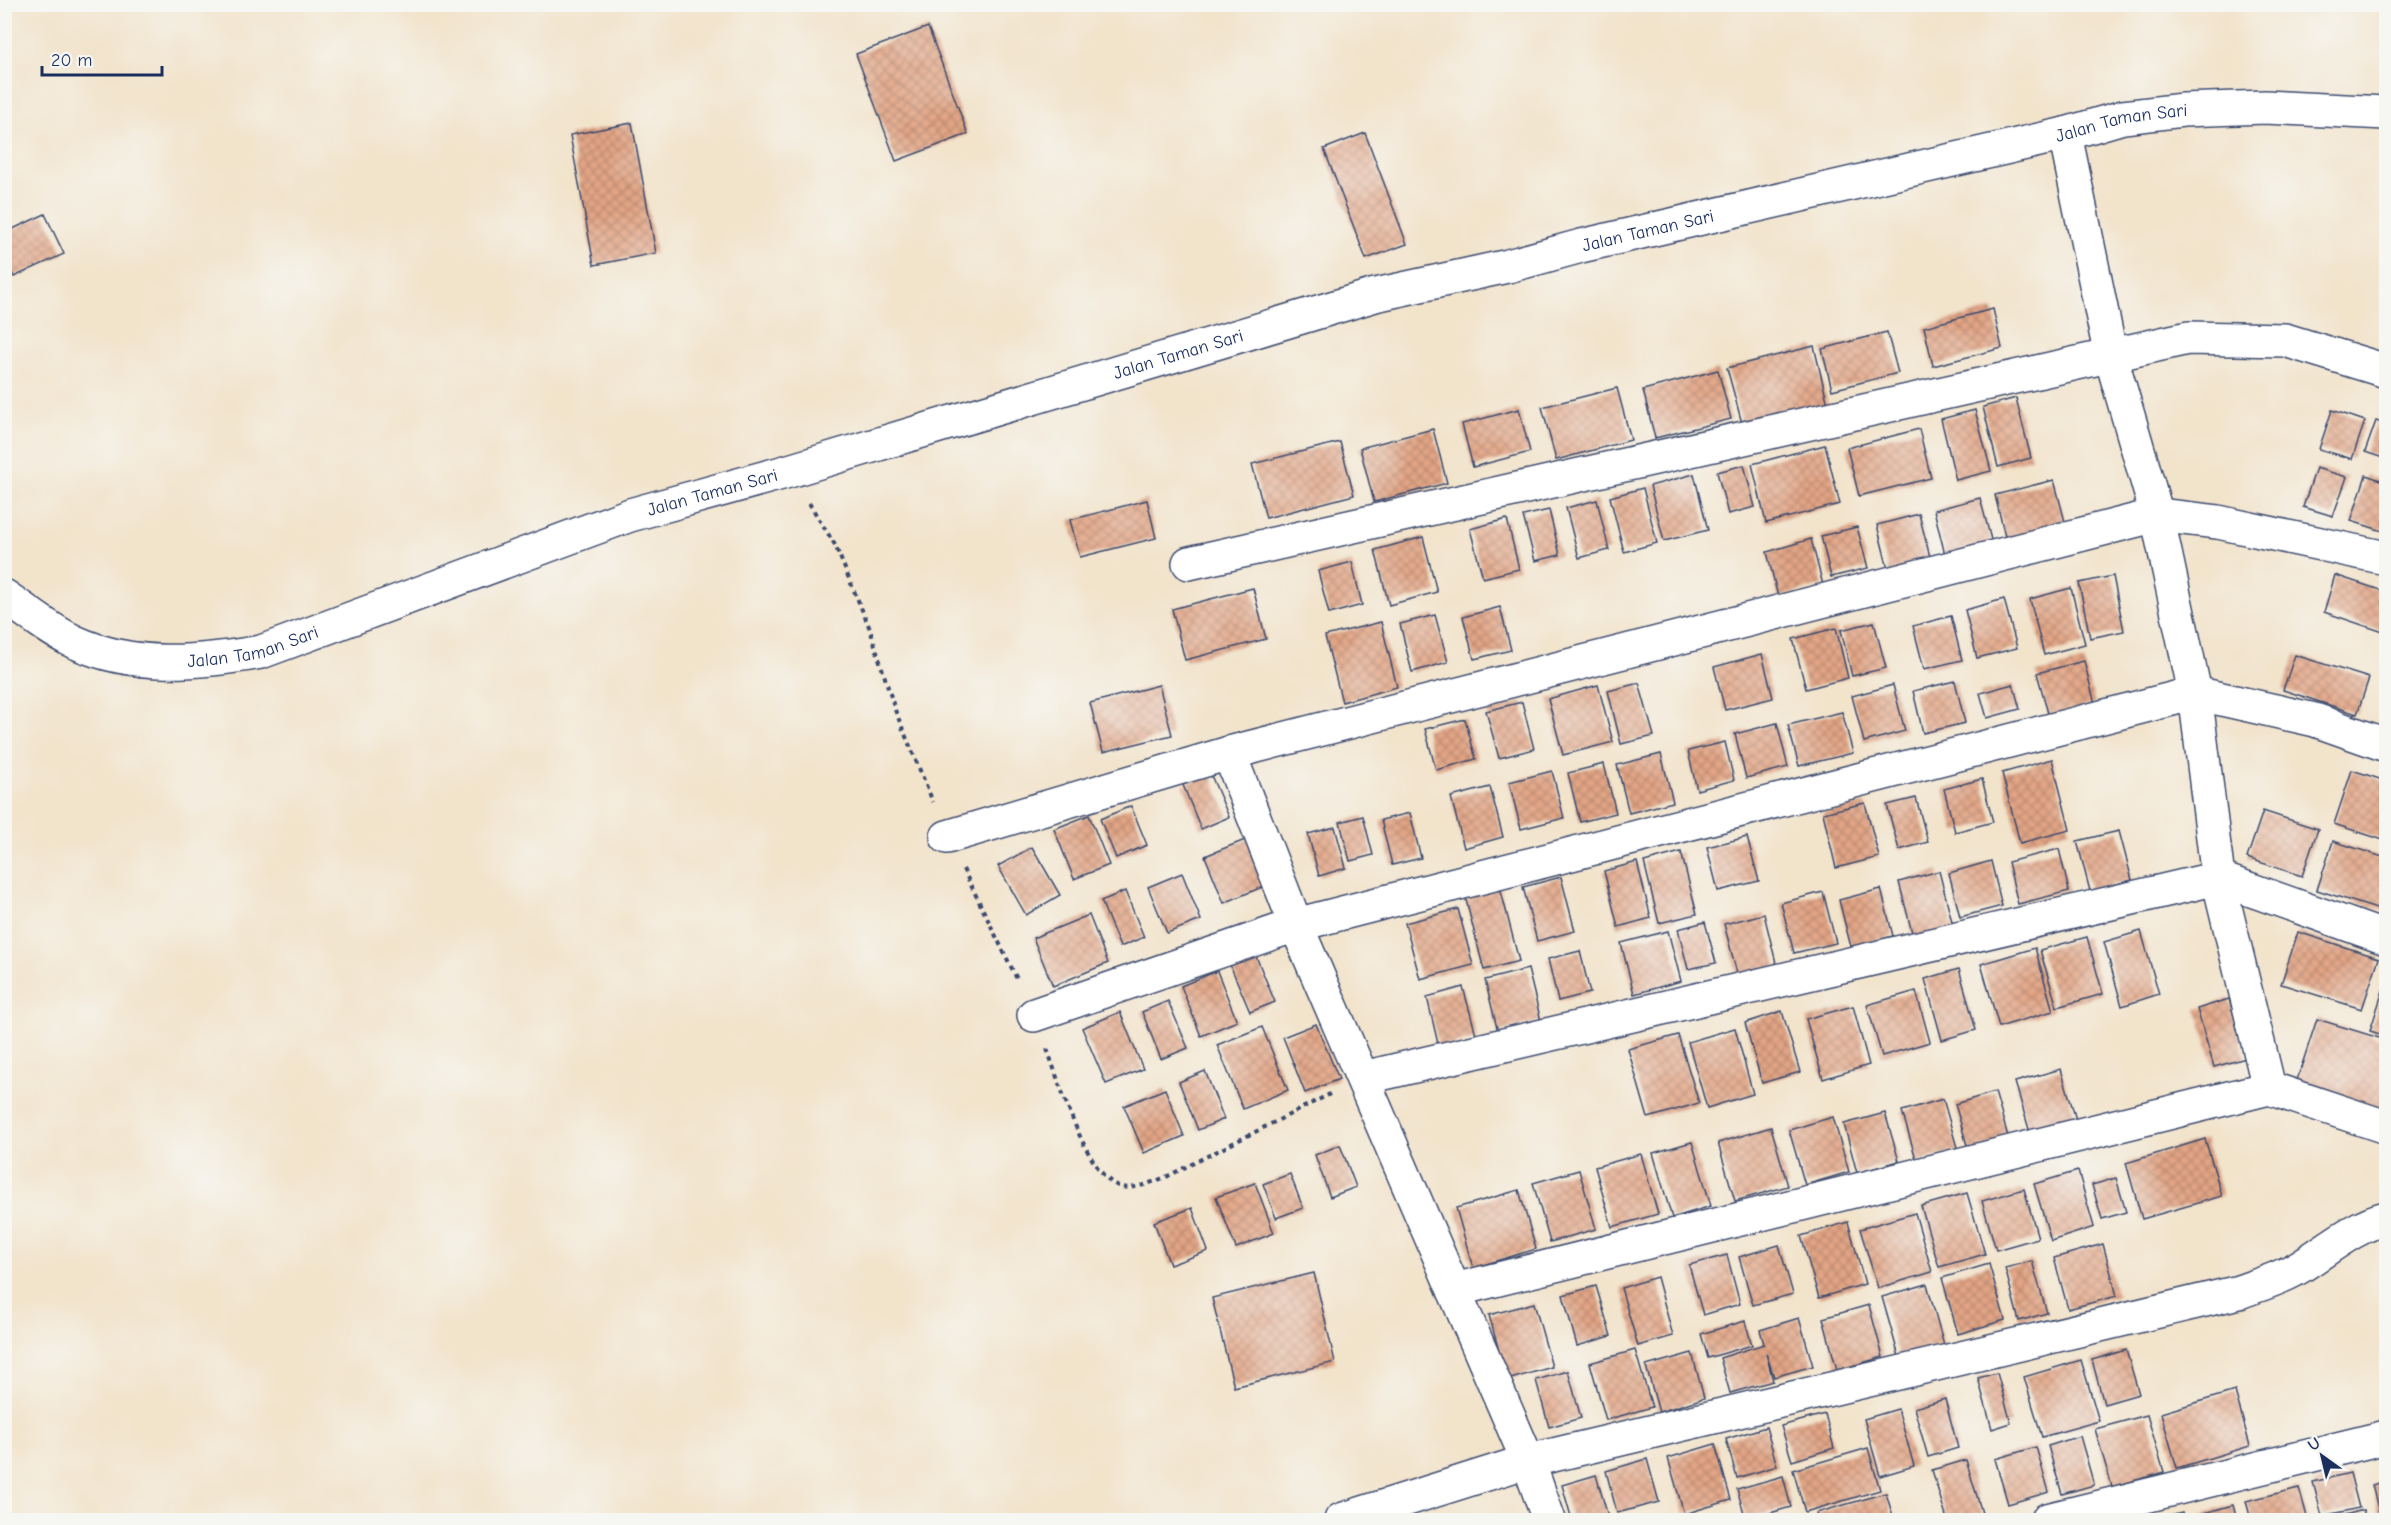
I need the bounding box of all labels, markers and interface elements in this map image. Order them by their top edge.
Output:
scale bar [42,39,162,77]
text: 20 m [51,50,92,71]
street label: Jalan Taman Sari [2054,99,2188,146]
street label: Jalan Taman Sari [1580,205,1716,256]
street label: Jalan Taman Sari [1111,325,1246,383]
street label: Jalan Taman Sari [645,464,780,520]
street label: Jalan Taman Sari [187,621,321,671]
north arrow [2292,1426,2352,1486]
text: U [2305,1434,2324,1455]

